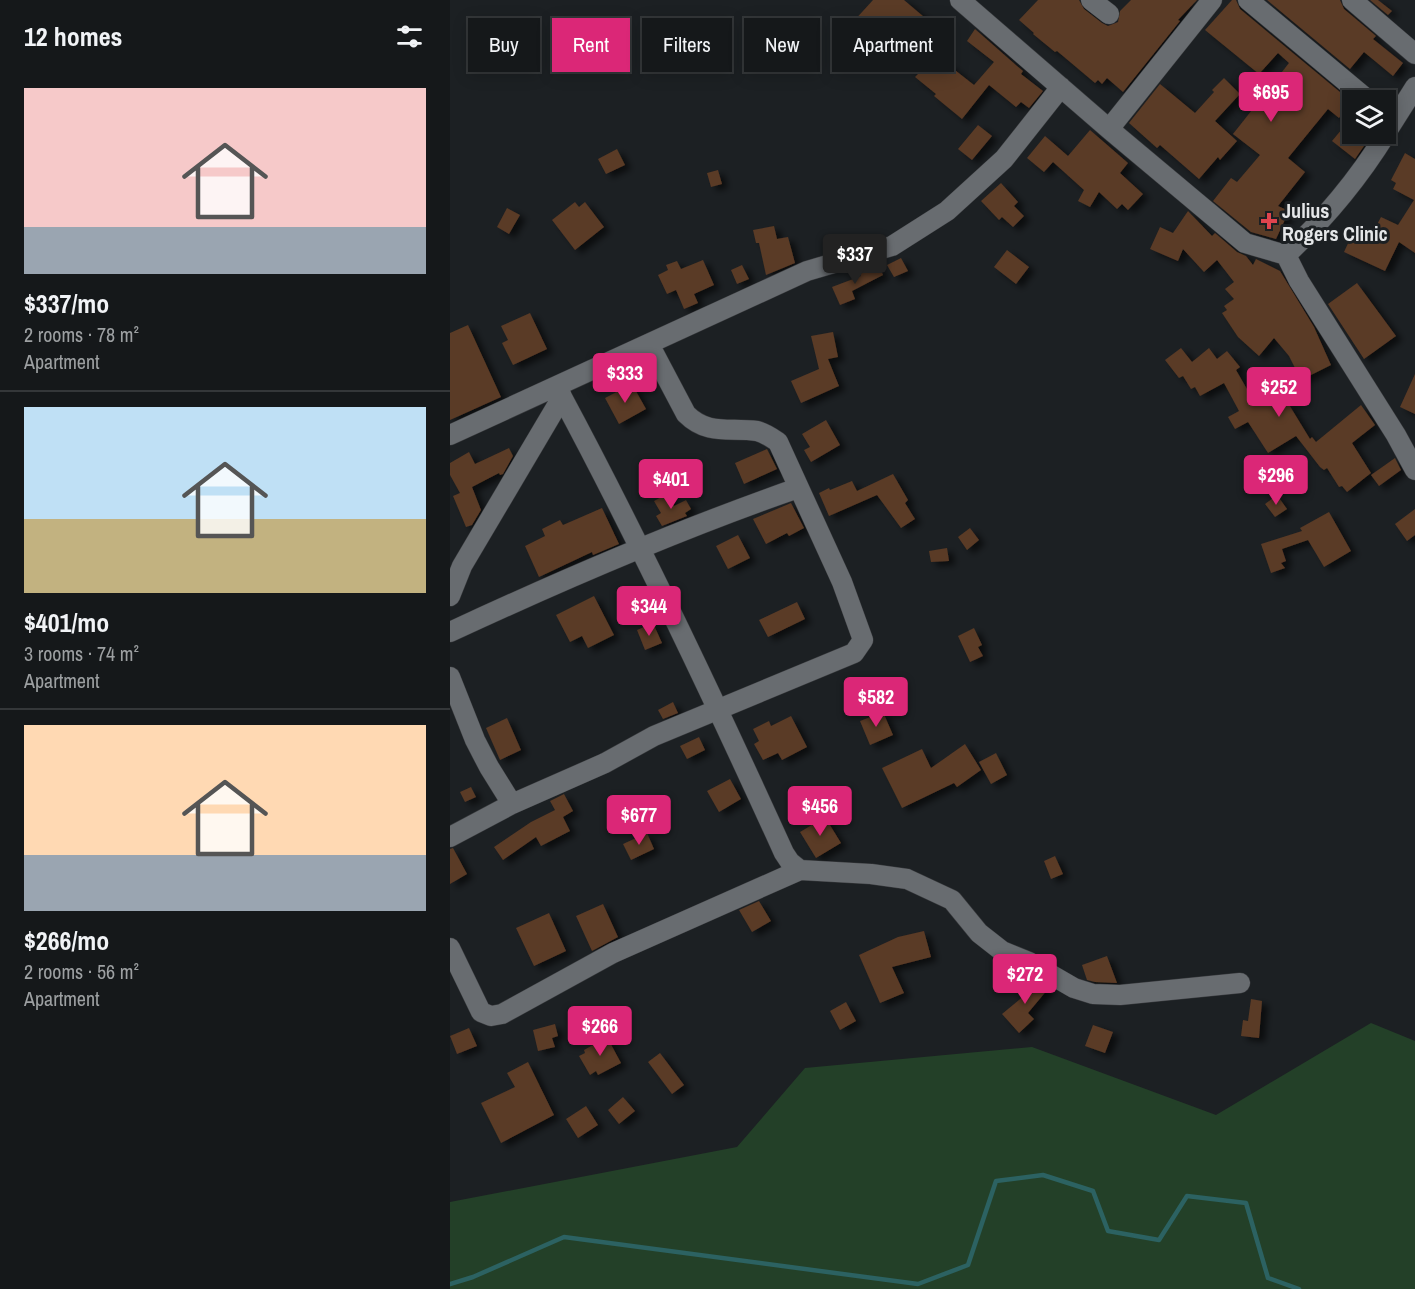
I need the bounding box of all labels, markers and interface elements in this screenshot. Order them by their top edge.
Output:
chip: Buy [468,18,540,72]
chip: Rent [552,18,630,72]
chip: Filters [642,18,732,72]
chip: New [744,18,820,72]
chip: Apartment [832,18,954,72]
text: 12 homes [24,19,122,54]
icon: filters [393,20,426,53]
pin: $695 [1235,72,1307,123]
text: $695 [1253,78,1289,105]
map controls [1342,90,1396,144]
button: layers [1342,90,1396,144]
icon: home [171,127,279,235]
place label: Julius Rogers Clinic [1282,197,1388,247]
marker: Julius Rogers Clinic [1260,212,1278,230]
pin: $337 [819,234,891,285]
text: $337 [837,240,873,267]
text: $337/mo [24,286,109,321]
text: 2 rooms · 78 m² [24,321,139,348]
text: Apartment [24,348,100,375]
pin: $333 [589,353,661,404]
text: $333 [607,359,643,386]
pin: $252 [1243,367,1315,418]
text: $252 [1261,373,1297,400]
icon: home [171,446,279,554]
pin: $296 [1240,455,1312,506]
pin: $401 [635,459,707,510]
text: $296 [1258,461,1294,488]
text: $401 [653,465,689,492]
pin: $344 [613,586,685,637]
text: $344 [631,592,667,619]
text: $401/mo [24,605,109,640]
text: 3 rooms · 74 m² [24,640,139,667]
text: Apartment [24,667,100,694]
pin: $582 [840,677,912,728]
text: $582 [858,683,894,710]
icon: home [171,764,279,872]
pin: $456 [784,786,856,837]
text: $456 [802,792,838,819]
pin: $677 [603,795,675,846]
text: $677 [621,801,657,828]
text: $266/mo [24,923,109,958]
pin: $272 [989,954,1061,1005]
text: 2 rooms · 56 m² [24,958,139,985]
text: $272 [1007,960,1043,987]
text: Apartment [24,985,100,1012]
pin: $266 [564,1006,636,1057]
text: $266 [582,1012,618,1039]

